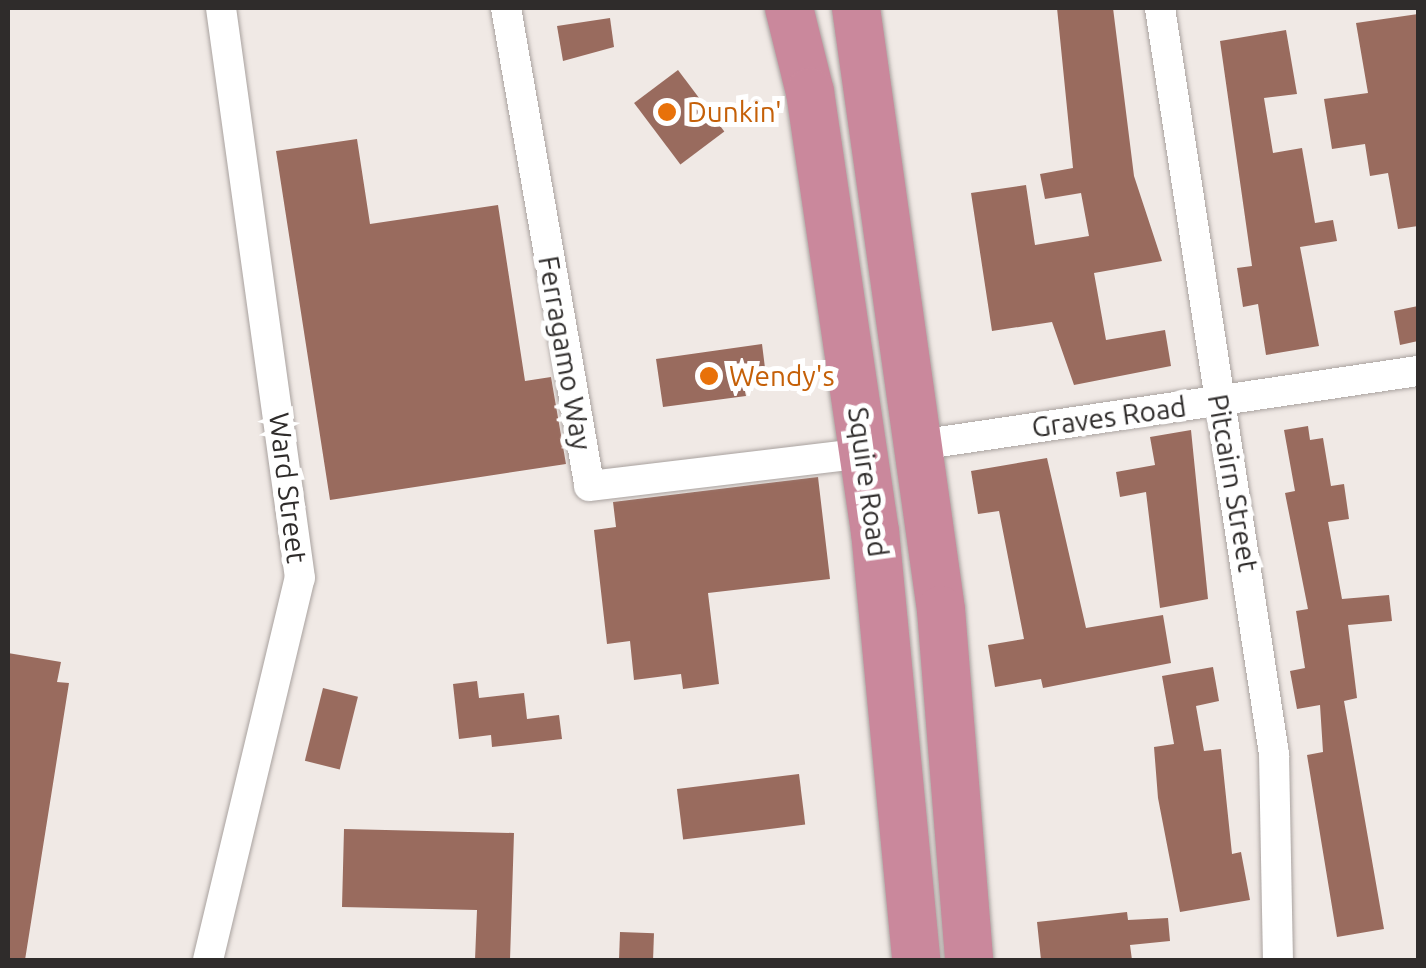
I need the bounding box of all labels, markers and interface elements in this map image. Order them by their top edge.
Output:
place label: Dunkin' [687,95,782,129]
marker: Dunkin' [656,101,678,123]
street label: Ferragamo Way [531,253,599,453]
place label: Wendy's [729,359,835,393]
marker: Wendy's [698,365,720,387]
street label: Graves Road [1030,390,1188,444]
street label: Pitcairn Street [1201,392,1265,574]
street label: Squire Road [841,405,895,559]
street label: Ward Street [262,411,314,565]

